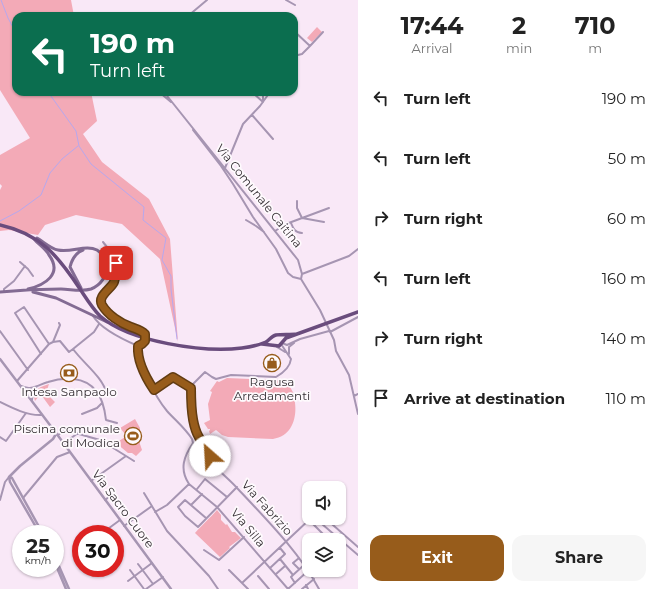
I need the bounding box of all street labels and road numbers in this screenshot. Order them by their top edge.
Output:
street label: Via Comunale Caitina [213,141,306,250]
street label: Via Sacro Cuore [89,467,158,551]
street label: Via Fabrizio [239,477,296,538]
street label: Via Silla [228,505,269,550]

